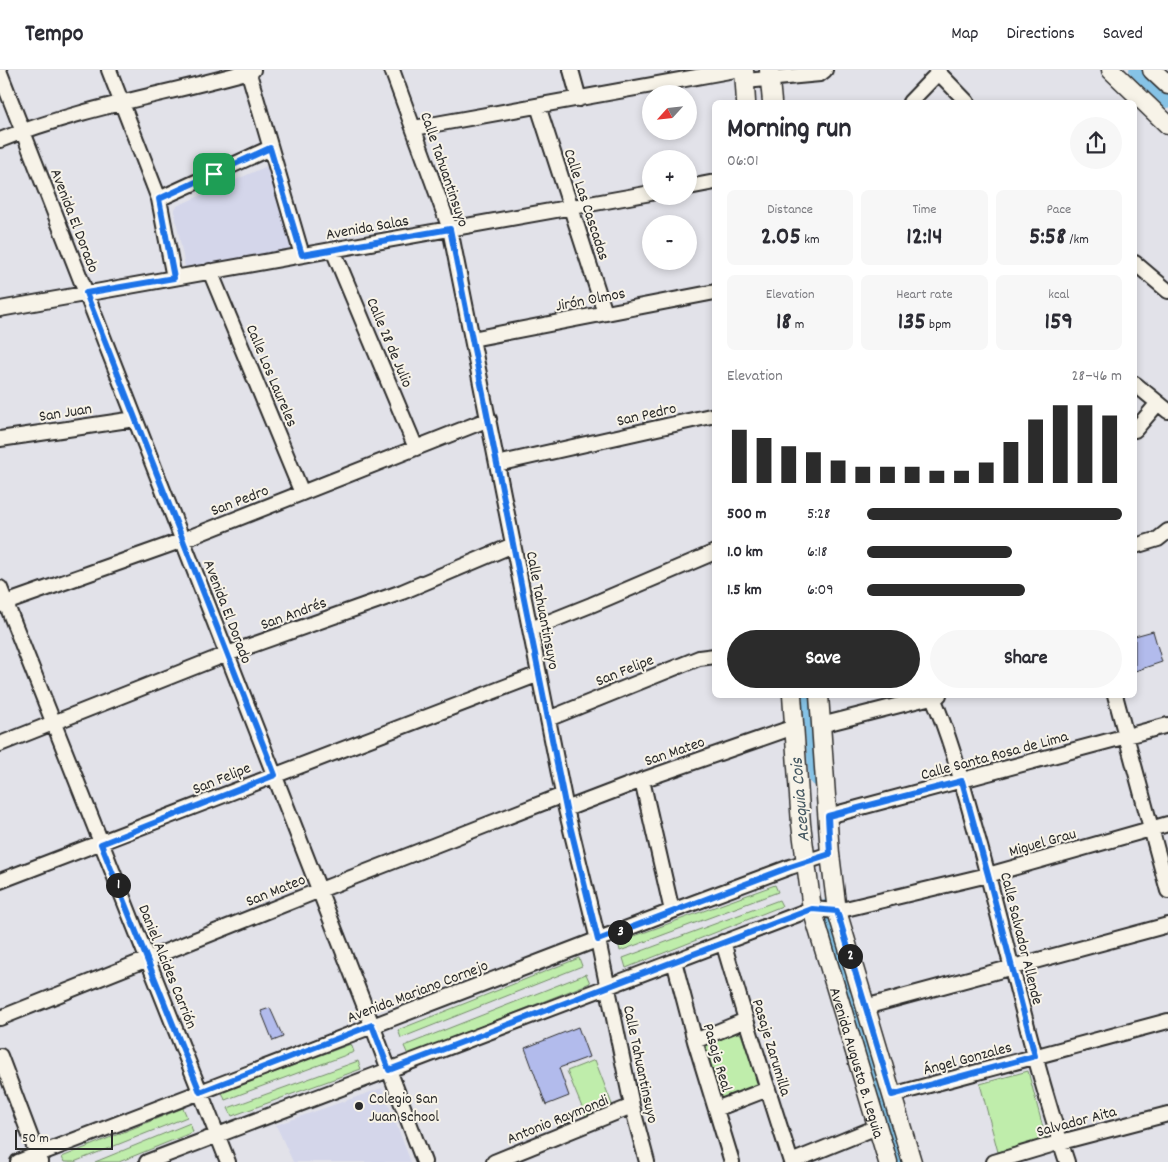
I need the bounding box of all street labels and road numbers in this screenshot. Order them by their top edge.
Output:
street label: Calle Tahuantinsuyo [413,109,474,230]
street label: Calle Las Cascadas [557,146,615,264]
street label: Avenida El Dorado [43,166,104,276]
street label: Avenida Salas [324,210,411,247]
street label: Jirón Olmos [554,282,628,318]
street label: Calle 28 de Julio [359,294,418,391]
street label: Calle Los Laureles [239,321,303,431]
street label: San Pedro [615,397,679,433]
street label: San Juan [37,398,93,429]
street label: San Pedro [208,480,272,523]
street label: Calle Tahuantinsuyo [519,549,564,672]
street label: Avenida El Dorado [196,557,257,667]
street label: San Andrés [258,592,330,637]
street label: San Felipe [592,649,658,693]
street label: Calle Santa Rosa de Lima [918,726,1071,787]
street label: San Mateo [641,731,708,773]
street label: San Felipe [189,757,255,801]
street label: Miguel Grau [1006,823,1079,864]
street label: San Mateo [243,869,309,914]
street label: Calle Salvador Allende [993,870,1048,1007]
street label: Daniel Alcides Carrión [131,901,202,1033]
street label: Avenida Mariano Cornejo [344,955,492,1030]
street label: Avenida Augusto B. Leguia [822,985,889,1142]
street label: Pasaje Zarumilla [745,996,796,1100]
street label: Calle Tahuantinsuyo [616,1003,663,1126]
street label: Pasaje Real [696,1021,737,1095]
street label: Ángel Gonzales [921,1036,1015,1082]
street label: Antonio Raymondi [504,1089,612,1151]
street label: Salvador Aita [1034,1101,1120,1144]

